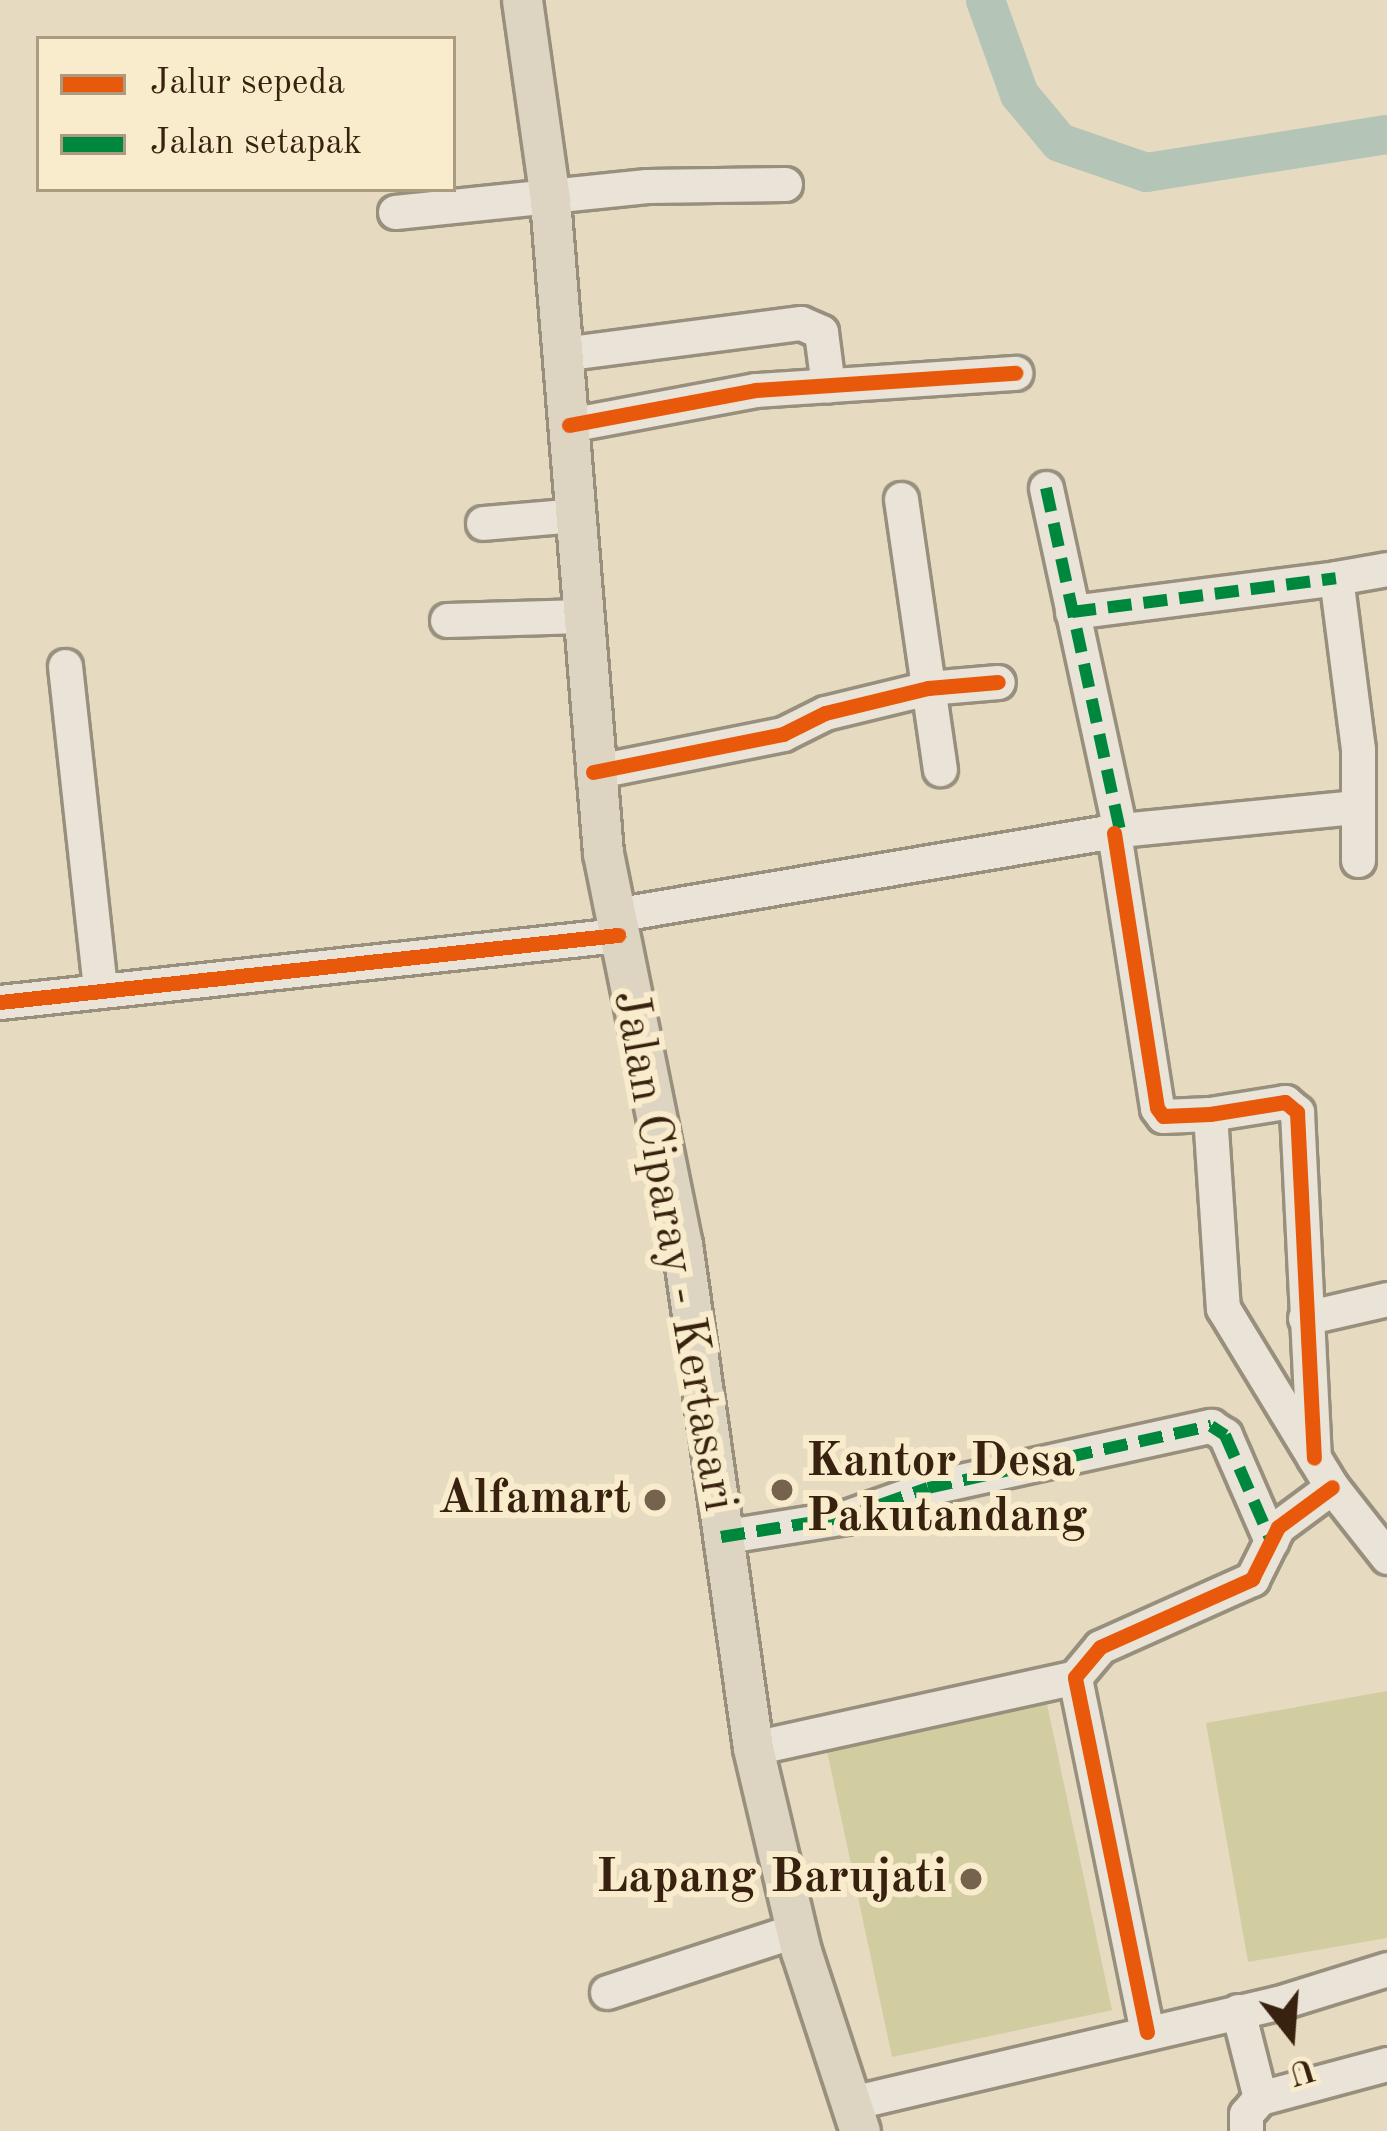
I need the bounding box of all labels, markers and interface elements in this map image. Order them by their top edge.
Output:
legend [36,36,456,192]
text: Jalur sepeda [150,66,345,102]
text: Jalan setapak [150,126,362,162]
street label: Jalan Ciparay - Kertasari [599,986,747,1516]
place label: Kantor Desa Pakutandang [806,1433,1087,1546]
place label: Alfamart [438,1471,631,1529]
marker: Kantor Desa Pakutandang [769,1477,795,1503]
marker: Alfamart [642,1487,668,1513]
place label: Lapang Barujati [596,1850,947,1908]
marker: Lapang Barujati [958,1866,984,1892]
north arrow [1231,1975,1351,2095]
text: U [1284,2050,1319,2090]

